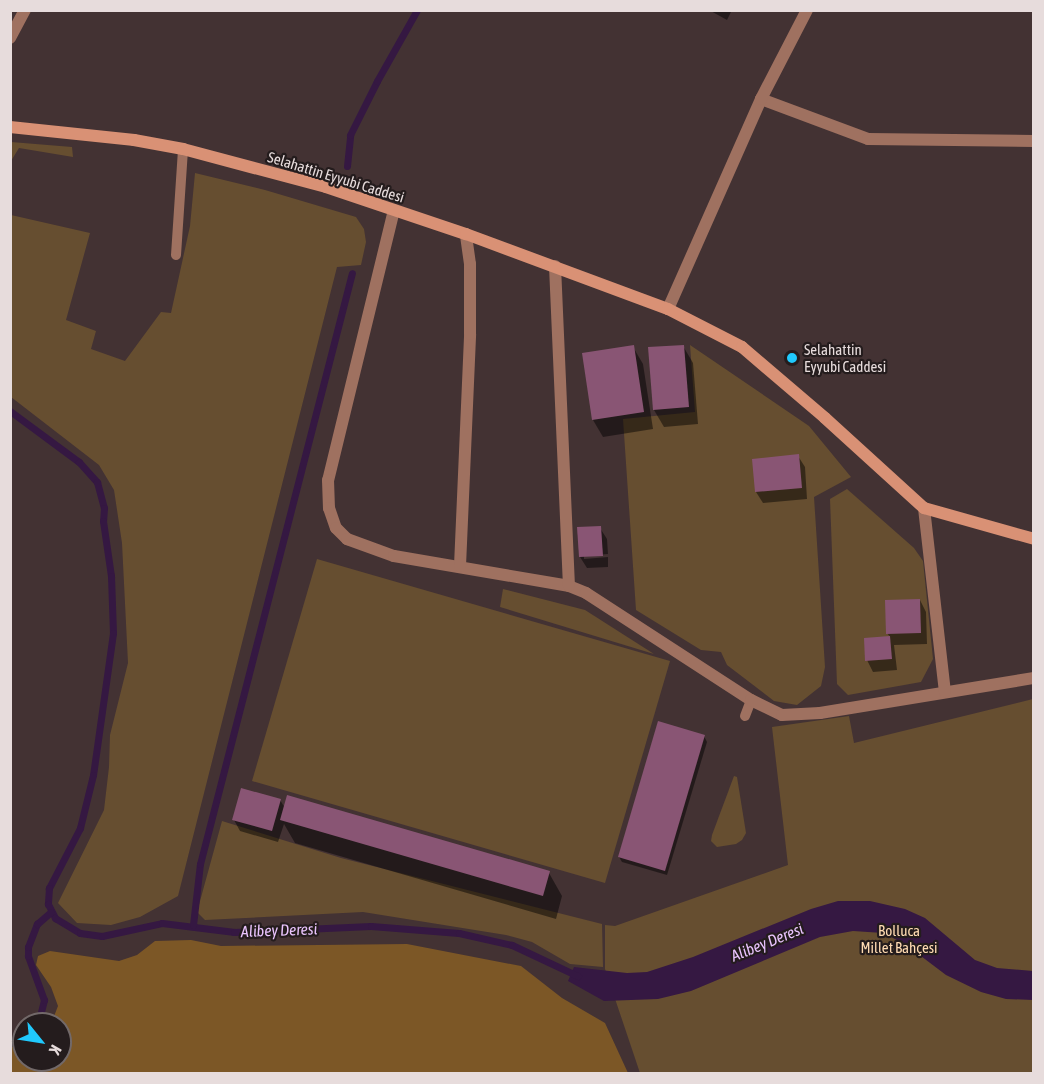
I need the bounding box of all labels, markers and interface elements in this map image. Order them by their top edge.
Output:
street label: Selahattin Eyyubi Caddesi [266,148,406,206]
place label: Selahattin Eyyubi Caddesi [804,340,886,375]
marker: Selahattin Eyyubi Caddesi [785,351,799,365]
water label: Alibey Deresi [241,919,317,941]
water label: Alibey Deresi [728,919,806,965]
park label: Bolluca Millet Bahçesi [861,921,937,956]
north arrow [12,1012,72,1072]
text: K [46,1042,66,1058]

